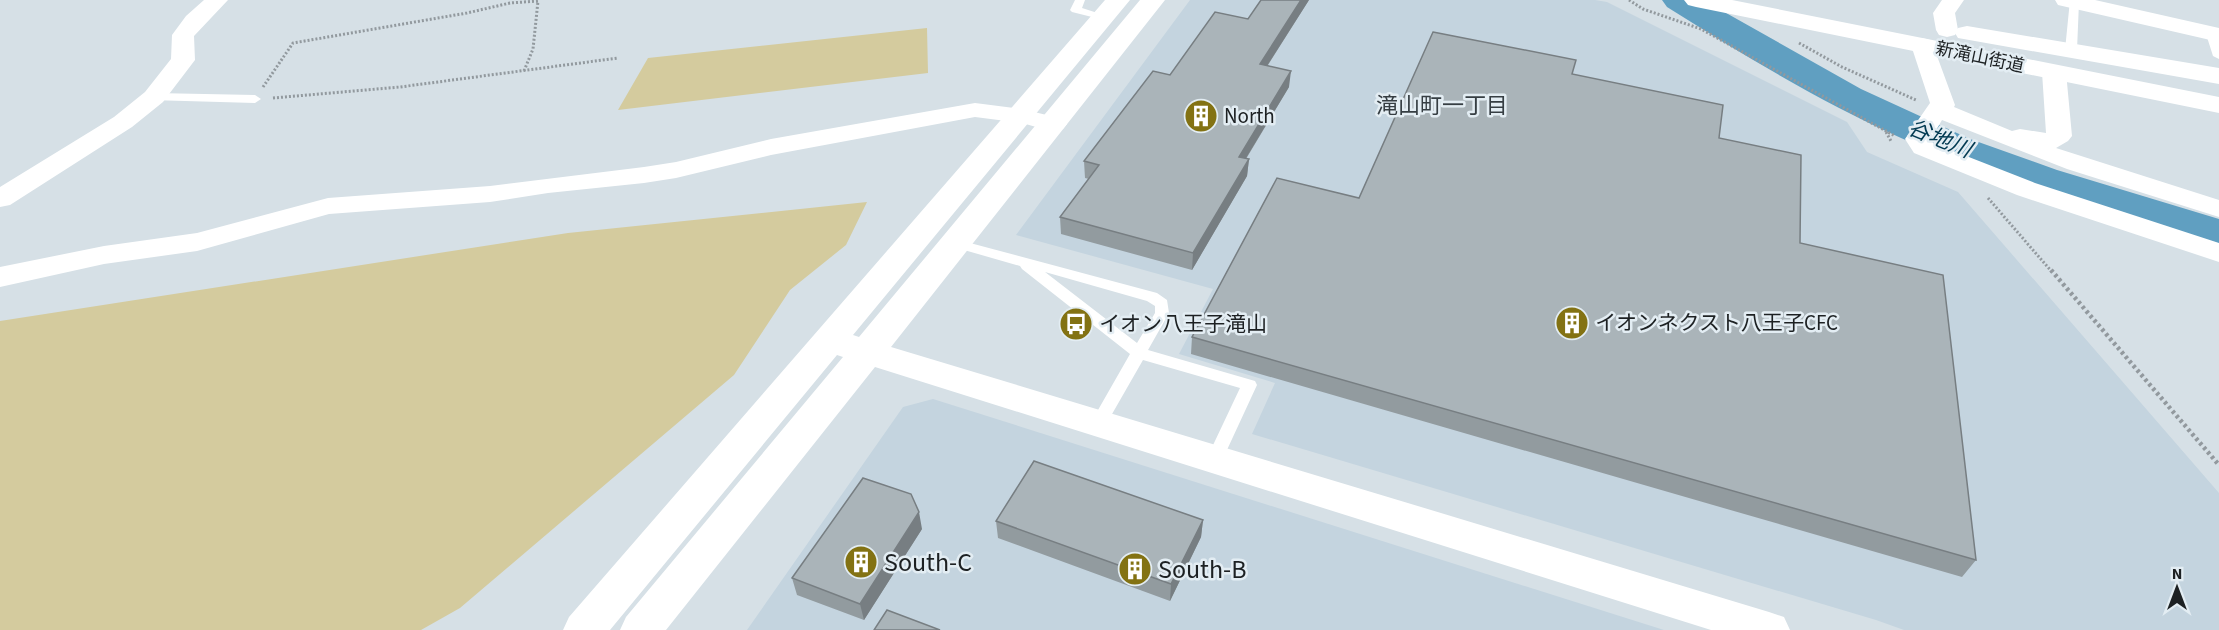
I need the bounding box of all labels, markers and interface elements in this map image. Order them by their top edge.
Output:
street label: 新滝山街道 [1933,36,2027,79]
district label: 滝山町一丁目 [1376,90,1508,122]
building icon: North [1183,98,1219,134]
place label: North [1224,101,1275,131]
water label: 谷地川 [1903,112,1978,167]
building icon: イオンネクスト八王子CFC [1554,305,1590,341]
bus stop icon: イオン八王子滝山 [1058,306,1094,342]
place label: イオンネクスト八王子CFC [1595,308,1838,338]
place label: イオン八王子滝山 [1099,309,1267,339]
building icon: South-C [843,544,879,580]
place label: South-C [884,544,972,581]
building icon: South-B [1117,551,1153,587]
place label: South-B [1158,551,1246,588]
north arrow [2147,558,2207,618]
text: N [2172,563,2182,585]

